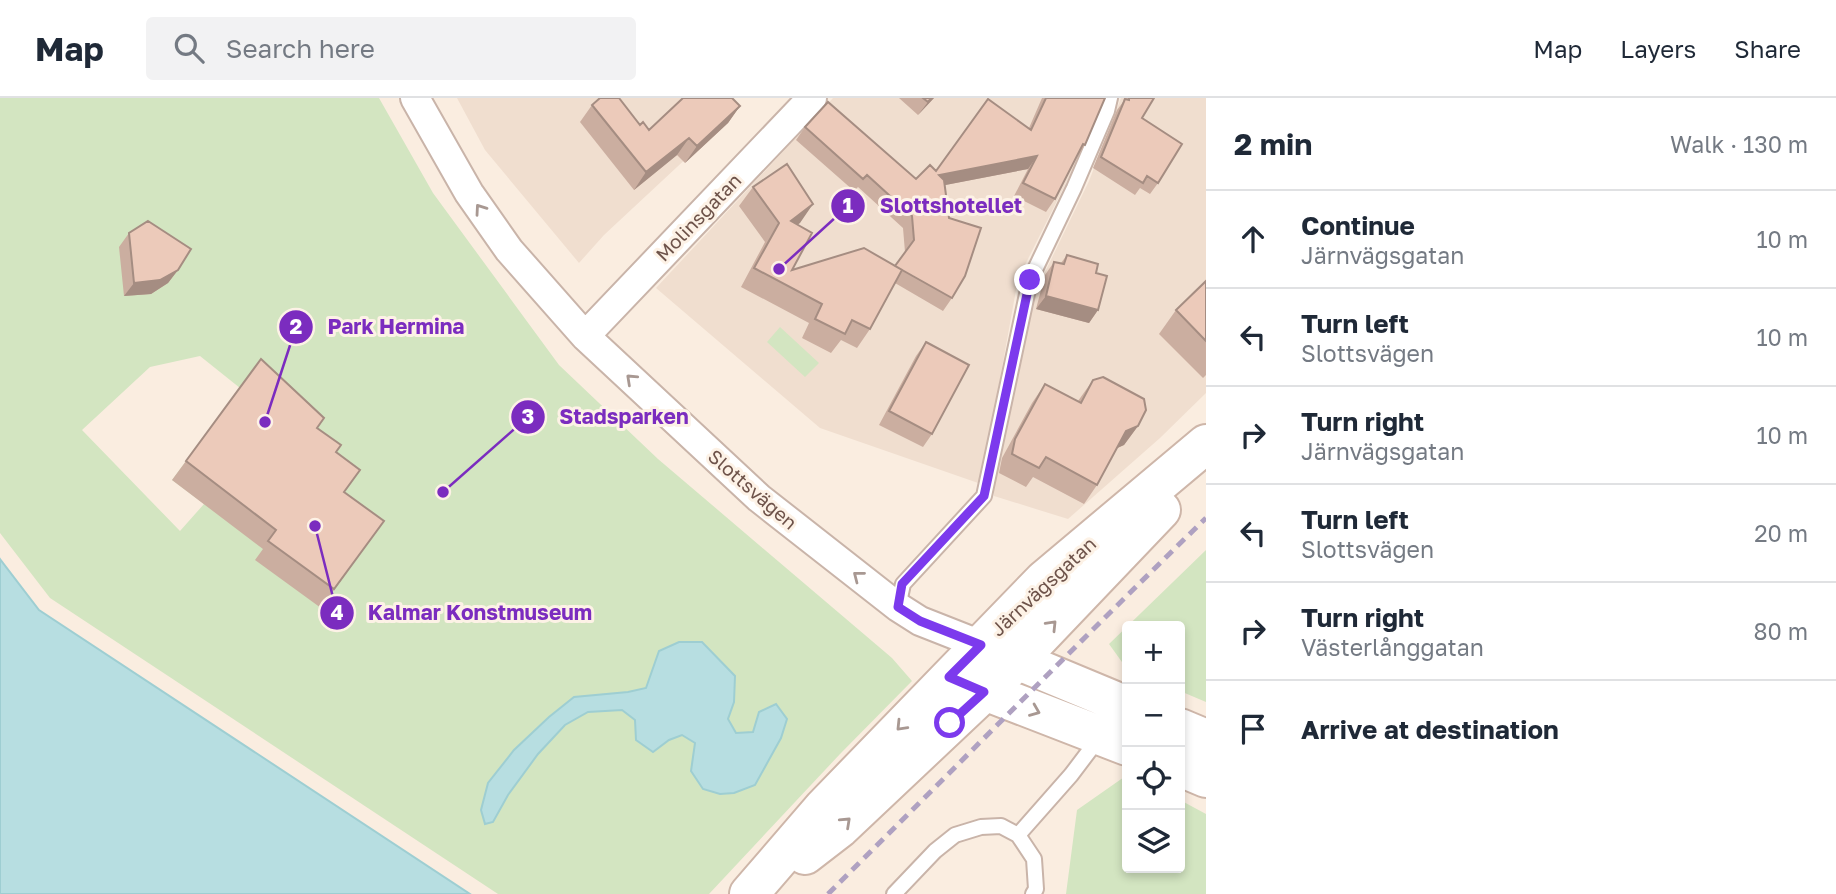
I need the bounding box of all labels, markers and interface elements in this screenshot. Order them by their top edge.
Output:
search box [146,17,636,80]
text: Map [35,29,104,68]
icon: search [170,29,208,67]
text: Search here [226,33,375,64]
text: Map [1533,34,1582,63]
text: Layers [1620,34,1696,63]
text: Share [1734,34,1801,63]
text: 2 min [1234,126,1312,162]
text: Walk · 130 m [1670,130,1808,158]
street label: Molinsgatan [651,168,745,266]
callout: Slottshotellet [831,185,1036,227]
text: 1 [843,192,854,218]
text: Slottshotellet [880,192,1022,218]
one-way arrow [476,204,488,217]
text: Continue [1301,210,1415,241]
icon: ahead [1234,220,1272,258]
text: 10 m [1756,225,1808,253]
text: Järnvägsgatan [1301,241,1464,269]
route end [1014,264,1045,295]
callout: Park Hermina [278,306,478,348]
text: Turn left [1301,308,1409,339]
text: 2 [290,313,303,339]
text: Park Hermina [327,313,465,339]
icon: left [1234,318,1272,356]
text: 10 m [1756,323,1808,351]
text: Slottsvägen [1301,339,1434,367]
one-way arrow [626,375,639,387]
callout: Stadsparken [511,396,703,438]
text: 3 [522,403,534,429]
text: Stadsparken [559,403,689,429]
text: Turn right [1301,406,1424,437]
icon: right [1234,416,1272,454]
text: 10 m [1756,421,1808,449]
text: Järnvägsgatan [1301,437,1464,465]
street label: Slottsvägen [704,444,802,534]
text: Turn left [1301,504,1409,535]
icon: left [1234,514,1272,552]
text: 20 m [1754,519,1808,547]
street label: Järnvägsgatan [986,532,1100,640]
text: Slottsvägen [1301,535,1434,563]
one-way arrow [854,571,866,584]
callout: Kalmar Konstmuseum [319,592,606,634]
text: 4 [330,599,344,625]
text: Kalmar Konstmuseum [368,599,592,625]
text: Turn right [1301,602,1424,633]
icon: right [1234,612,1272,650]
text: 80 m [1754,617,1808,645]
one-way arrow [1043,620,1056,633]
map controls [1122,621,1185,873]
button: + [1122,621,1185,684]
text: Västerlånggatan [1301,633,1484,661]
button: − [1122,684,1185,747]
one-way arrow [1029,703,1041,717]
route start [934,707,965,738]
icon: arrive [1234,710,1272,748]
text: Arrive at destination [1301,714,1559,745]
one-way arrow [897,718,910,731]
button: locate [1122,747,1185,810]
button: layers [1122,810,1185,873]
one-way arrow [838,818,851,830]

